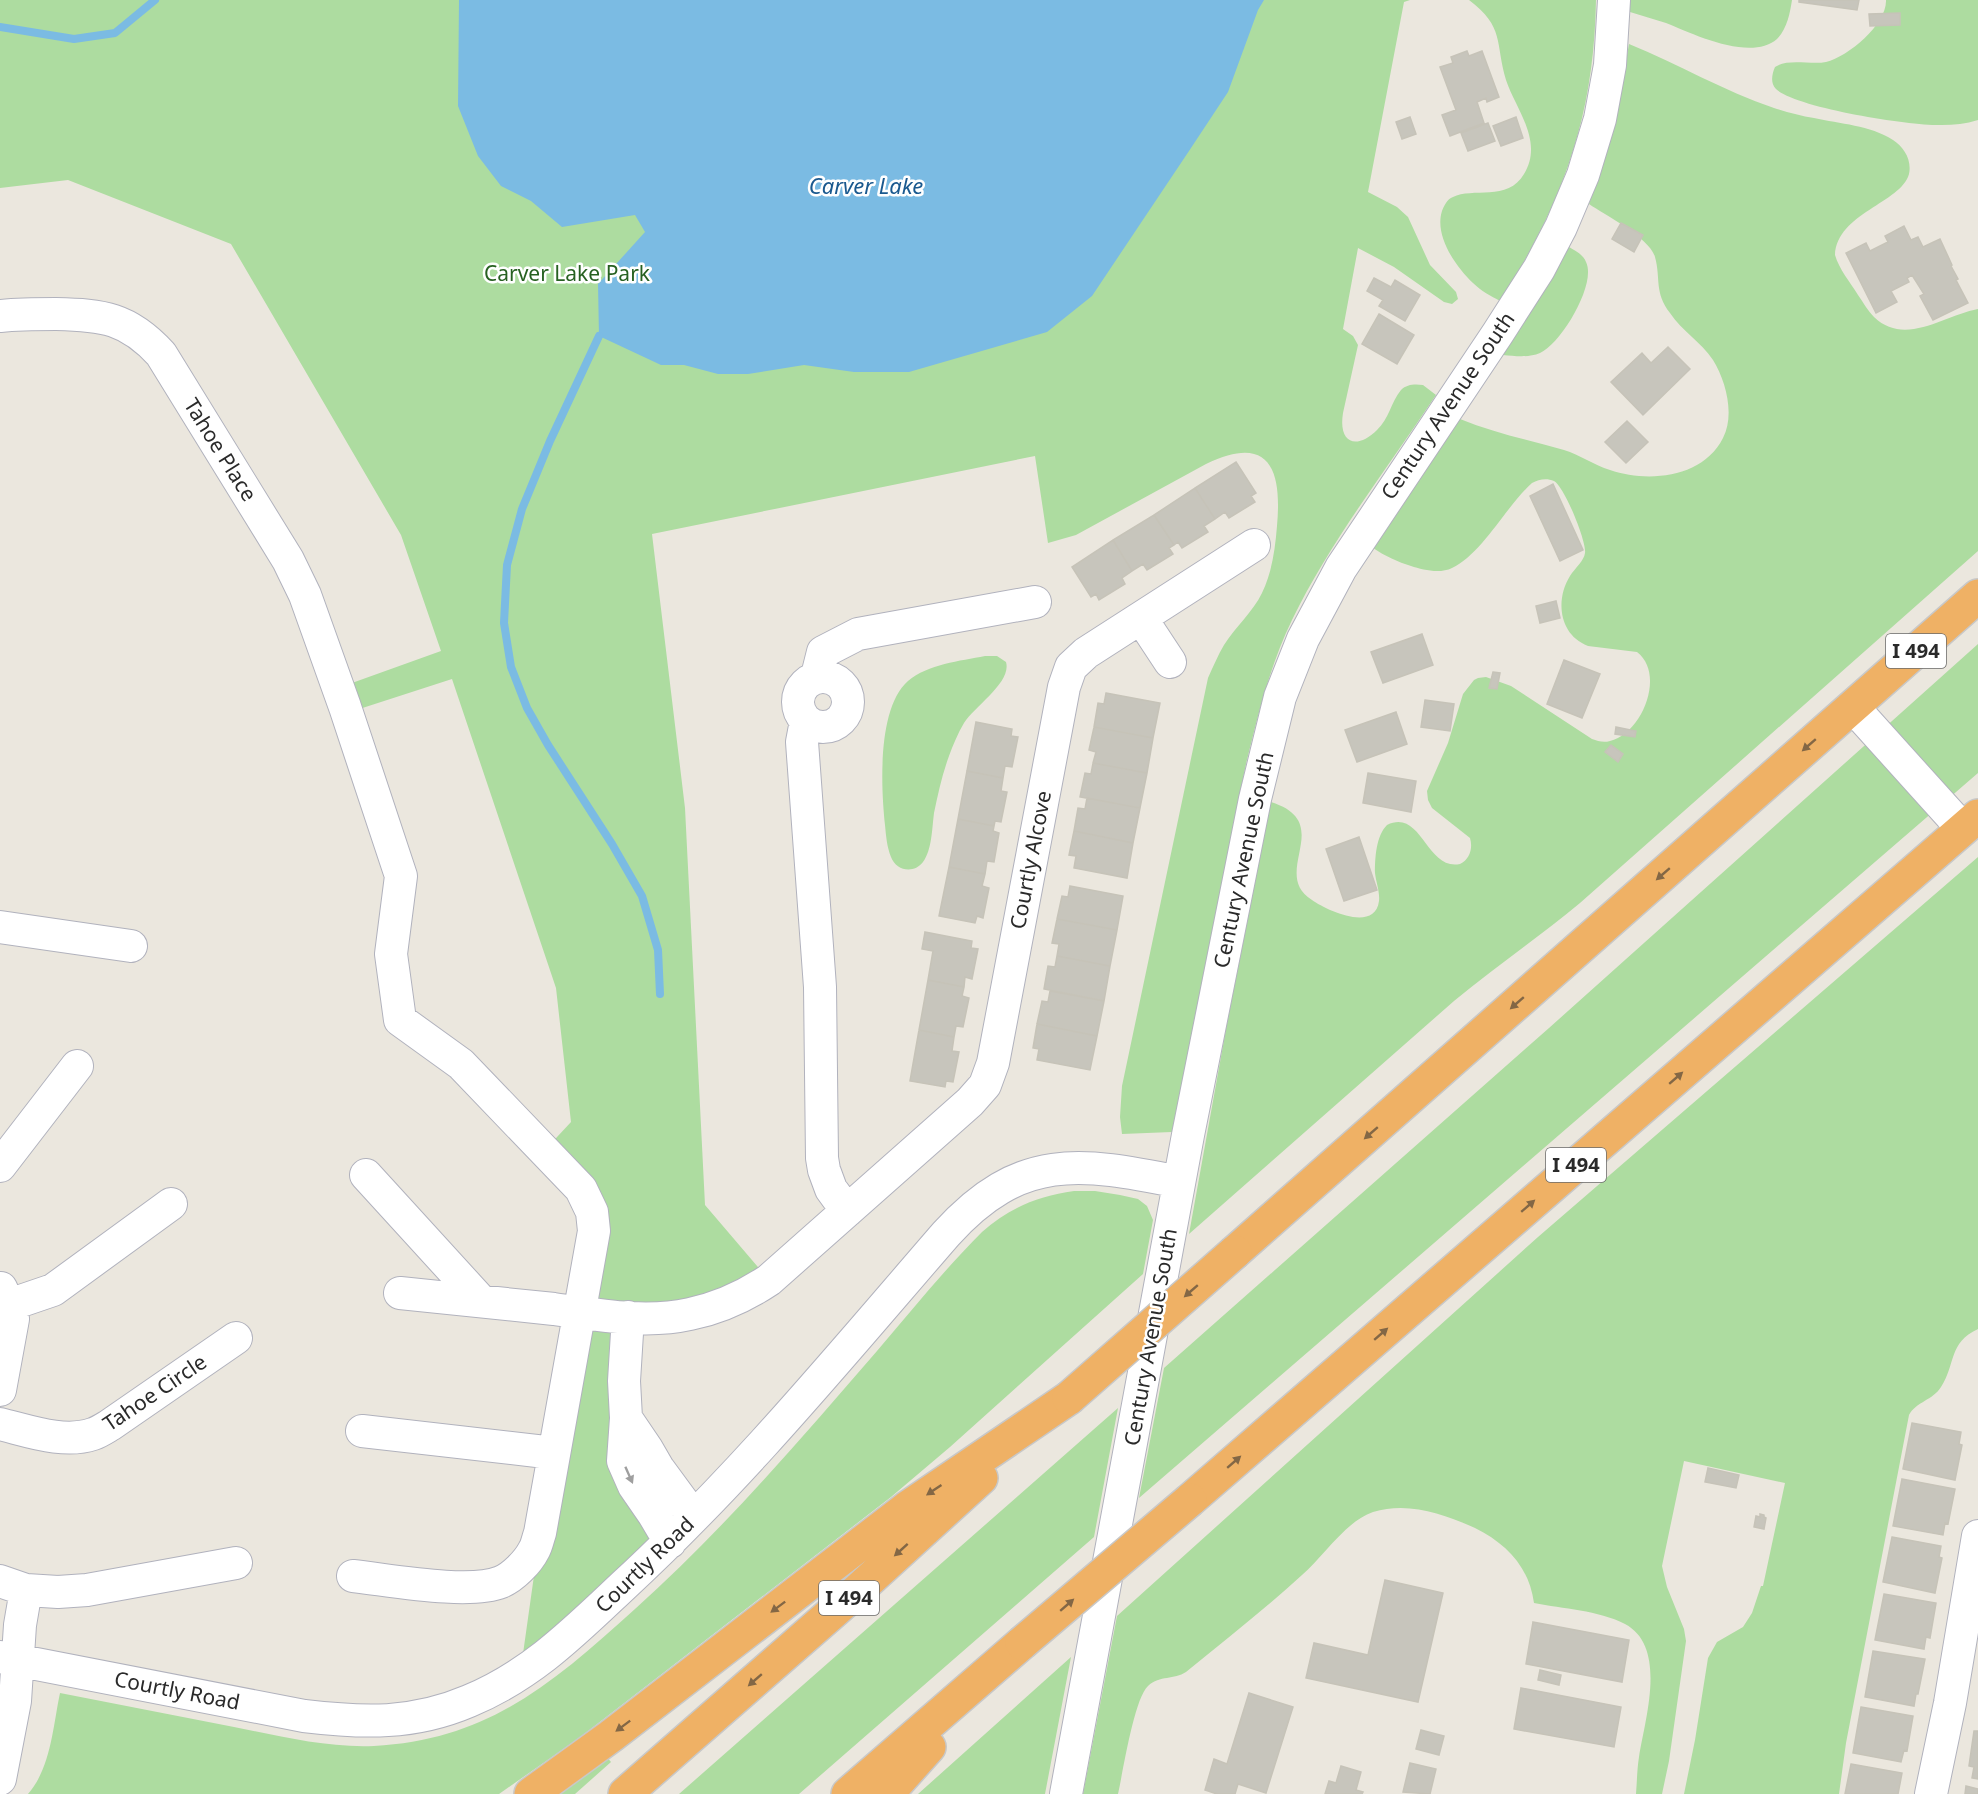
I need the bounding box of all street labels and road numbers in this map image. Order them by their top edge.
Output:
street label: Century Avenue South [1374,306,1520,505]
street label: Tahoe Place [178,393,264,506]
road number: I 494 [1886,634,1946,668]
street label: Century Avenue South [1206,749,1280,971]
street label: Courtly Alcove [1003,788,1057,931]
road number: I 494 [1546,1148,1606,1182]
street label: Century Avenue South [1117,1226,1183,1448]
street label: Tahoe Circle [97,1347,212,1437]
street label: Courtly Road [589,1510,700,1619]
road number: I 494 [819,1581,879,1615]
street label: Courtly Road [112,1664,242,1716]

